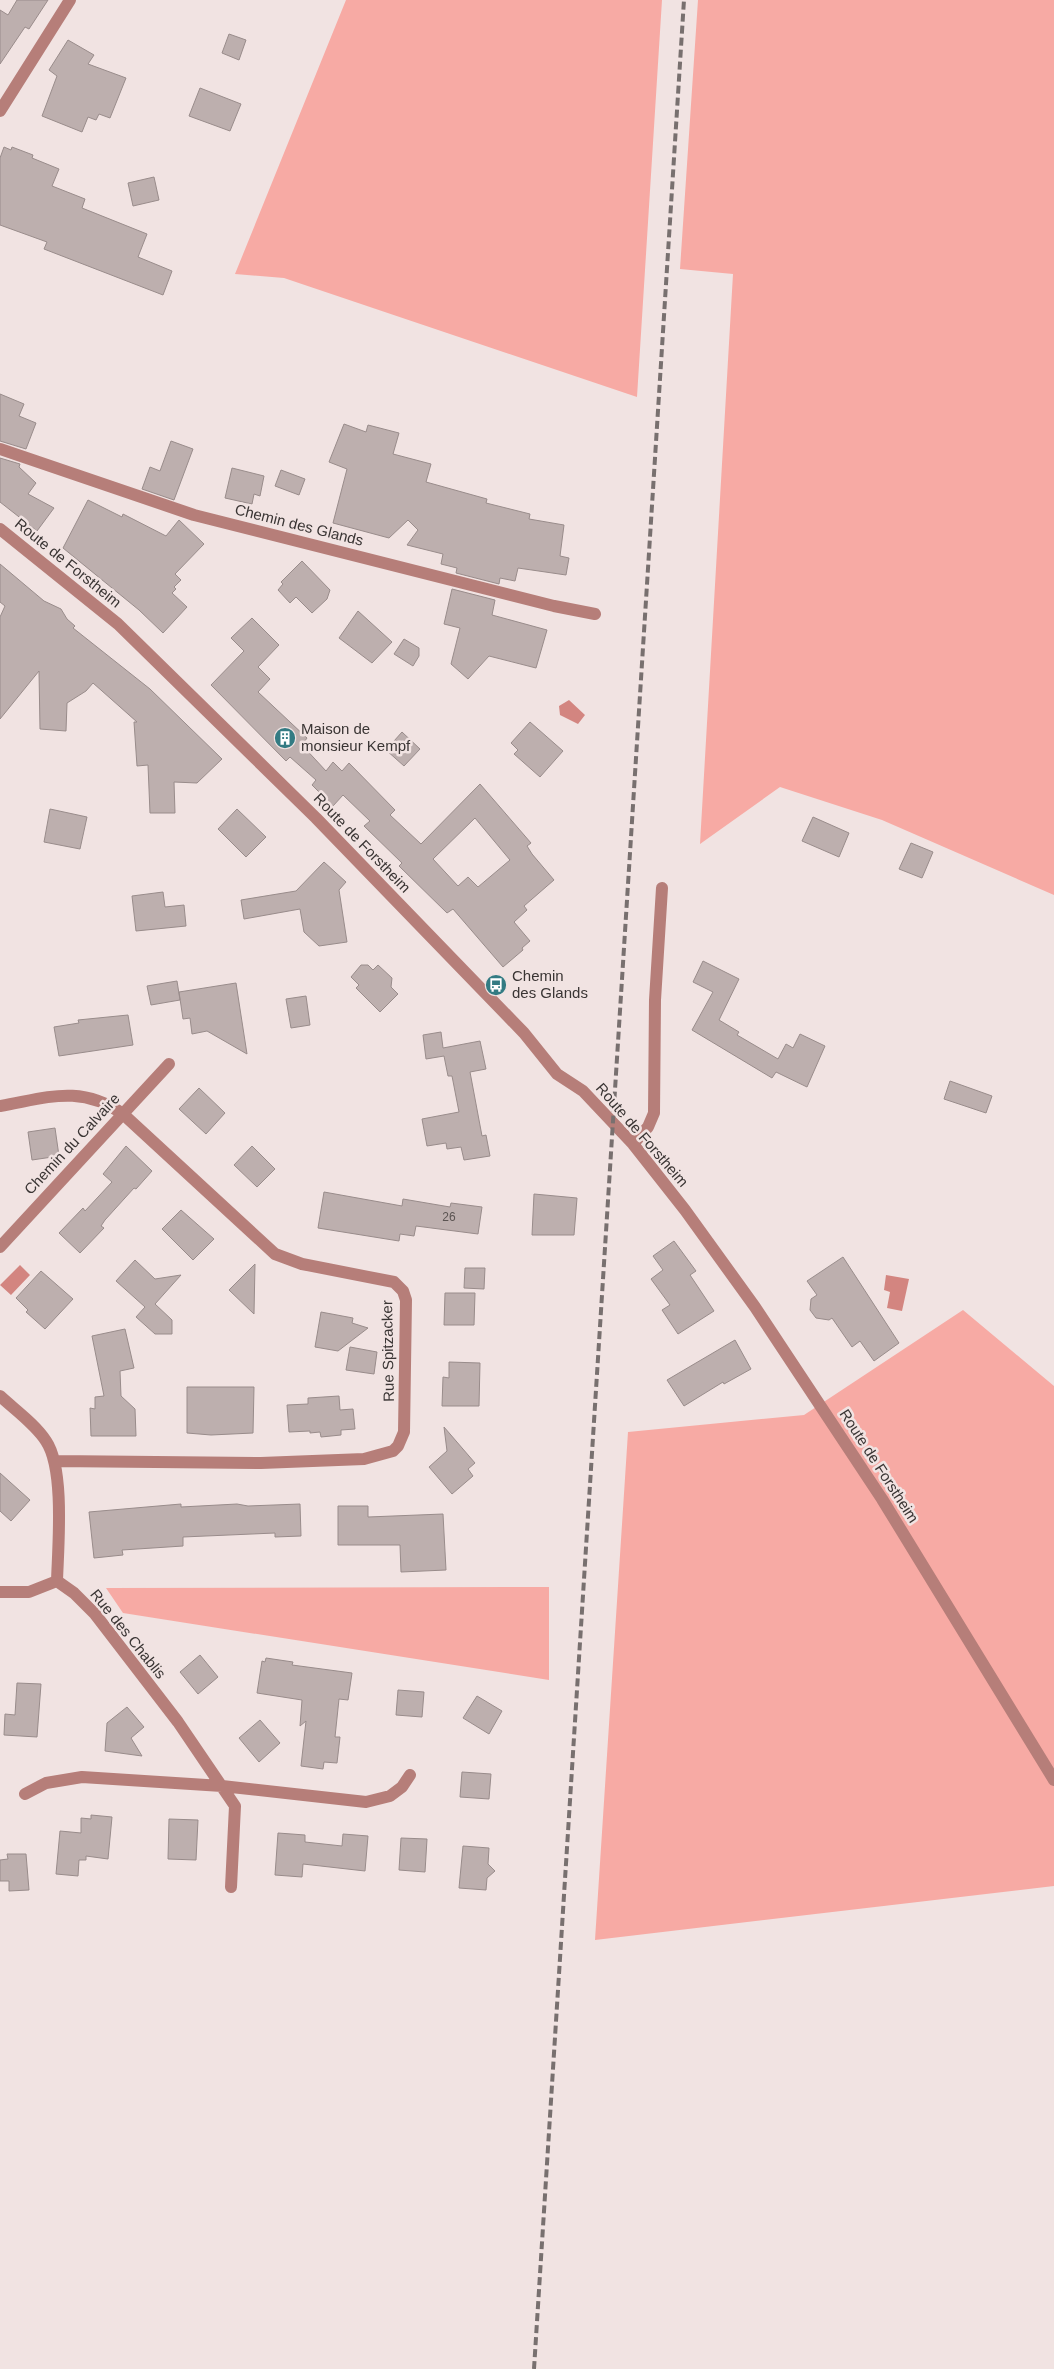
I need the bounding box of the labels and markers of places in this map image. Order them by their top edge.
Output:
place label: Maison de monsieur Kempf [301,720,411,754]
building icon: Maison de monsieur Kempf [273,726,297,750]
place label: Chemin des Glands [512,967,588,1001]
bus stop icon: Chemin des Glands [484,973,508,997]

